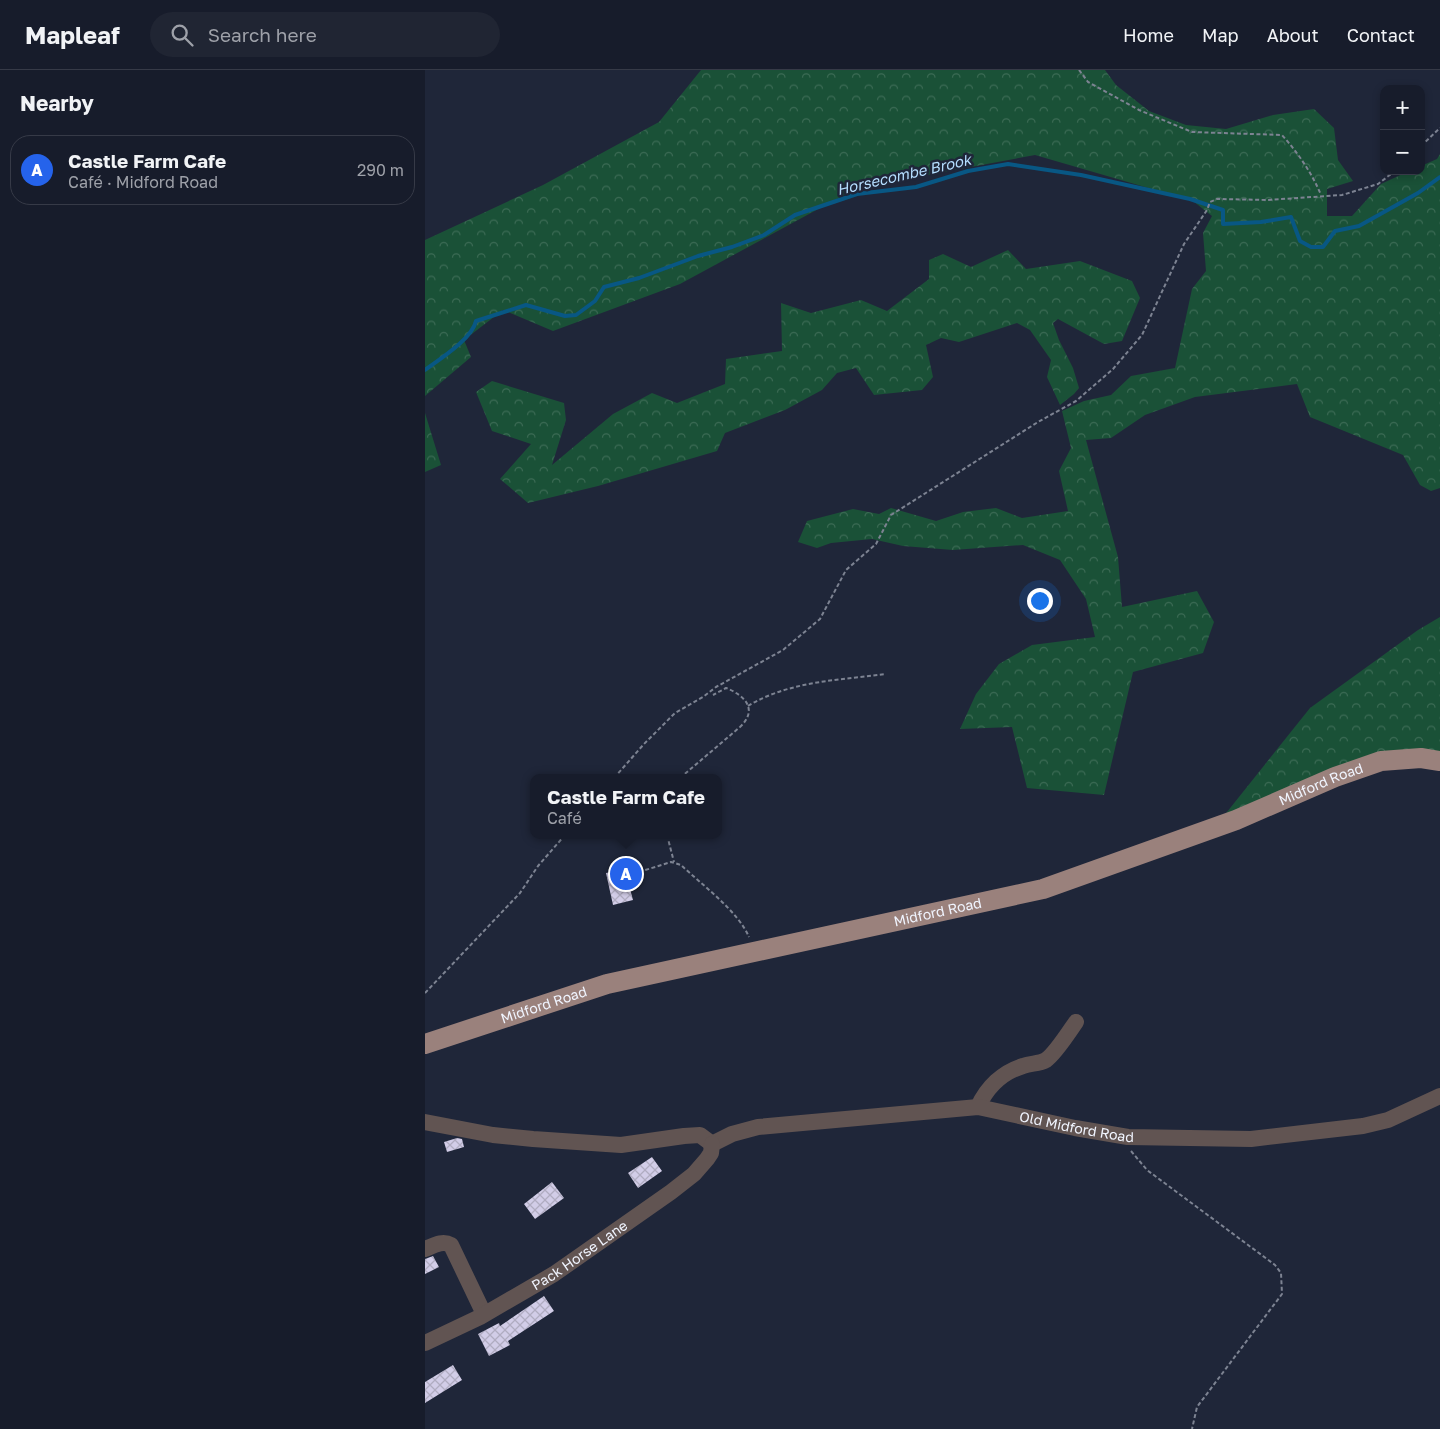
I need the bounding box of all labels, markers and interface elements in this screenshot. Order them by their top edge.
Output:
search box [150,12,500,57]
text: Mapleaf [25,20,120,49]
icon: search [168,21,196,49]
text: Search here [208,23,317,46]
text: Home [1123,24,1174,46]
text: Map [1202,24,1239,46]
text: About [1267,24,1319,46]
text: Contact [1347,24,1415,46]
map controls [1380,85,1425,175]
button: + [1380,85,1425,130]
text: Nearby [20,90,94,116]
button: − [1380,130,1425,175]
text: Castle Farm Cafe [68,149,226,172]
water label: Horsecombe Brook [835,149,974,198]
text: A [31,160,43,180]
text: 290 m [357,160,404,180]
text: Café · Midford Road [68,172,218,192]
your location [1027,588,1053,614]
street label: Midford Road [1276,759,1365,808]
popup [530,774,722,839]
text: Castle Farm Cafe [547,785,705,808]
text: Café [547,808,582,828]
pin: A [610,855,642,893]
street label: Midford Road [892,894,983,929]
street label: Midford Road [498,982,589,1026]
street label: Old Midford Road [1018,1107,1134,1145]
street label: Pack Horse Lane [528,1216,630,1293]

